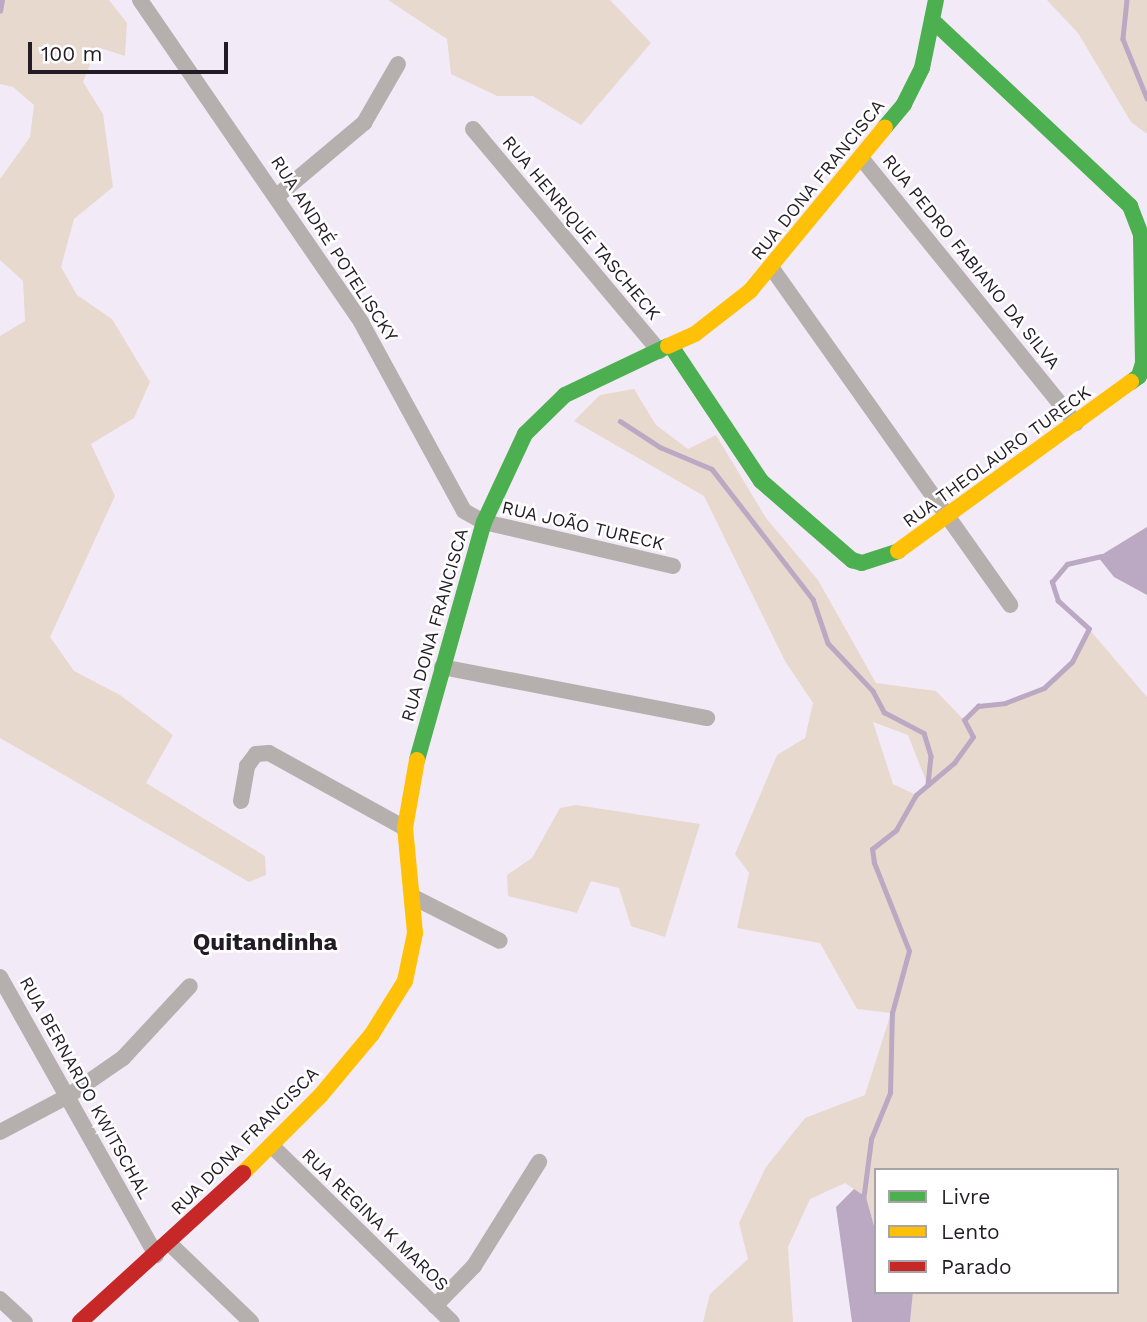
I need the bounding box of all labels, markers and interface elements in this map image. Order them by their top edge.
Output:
scale bar [32,28,231,72]
text: 100 m [41,41,103,66]
street label: RUA DONA FRANCISCA [746,95,890,265]
street label: RUA HENRIQUE TASCHECK [497,131,665,325]
street label: RUA PEDRO FABIANO DA SILVA [877,150,1065,374]
street label: RUA ANDRÉ POTELISCKY [265,152,403,346]
street label: RUA THEOLAURO TURECK [898,381,1096,533]
street label: RUA JOÃO TURECK [499,497,667,555]
street label: RUA DONA FRANCISCA [397,525,473,725]
district label: Quitandinha [193,929,337,957]
street label: RUA BERNARDO KWITSCHAL [15,973,155,1203]
street label: RUA DONA FRANCISCA [166,1062,324,1220]
street label: RUA REGINA K MAROS [297,1144,453,1296]
legend [874,1168,1119,1294]
text: Livre [941,1184,990,1209]
text: Lento [941,1219,1000,1244]
text: Parado [941,1254,1012,1279]

